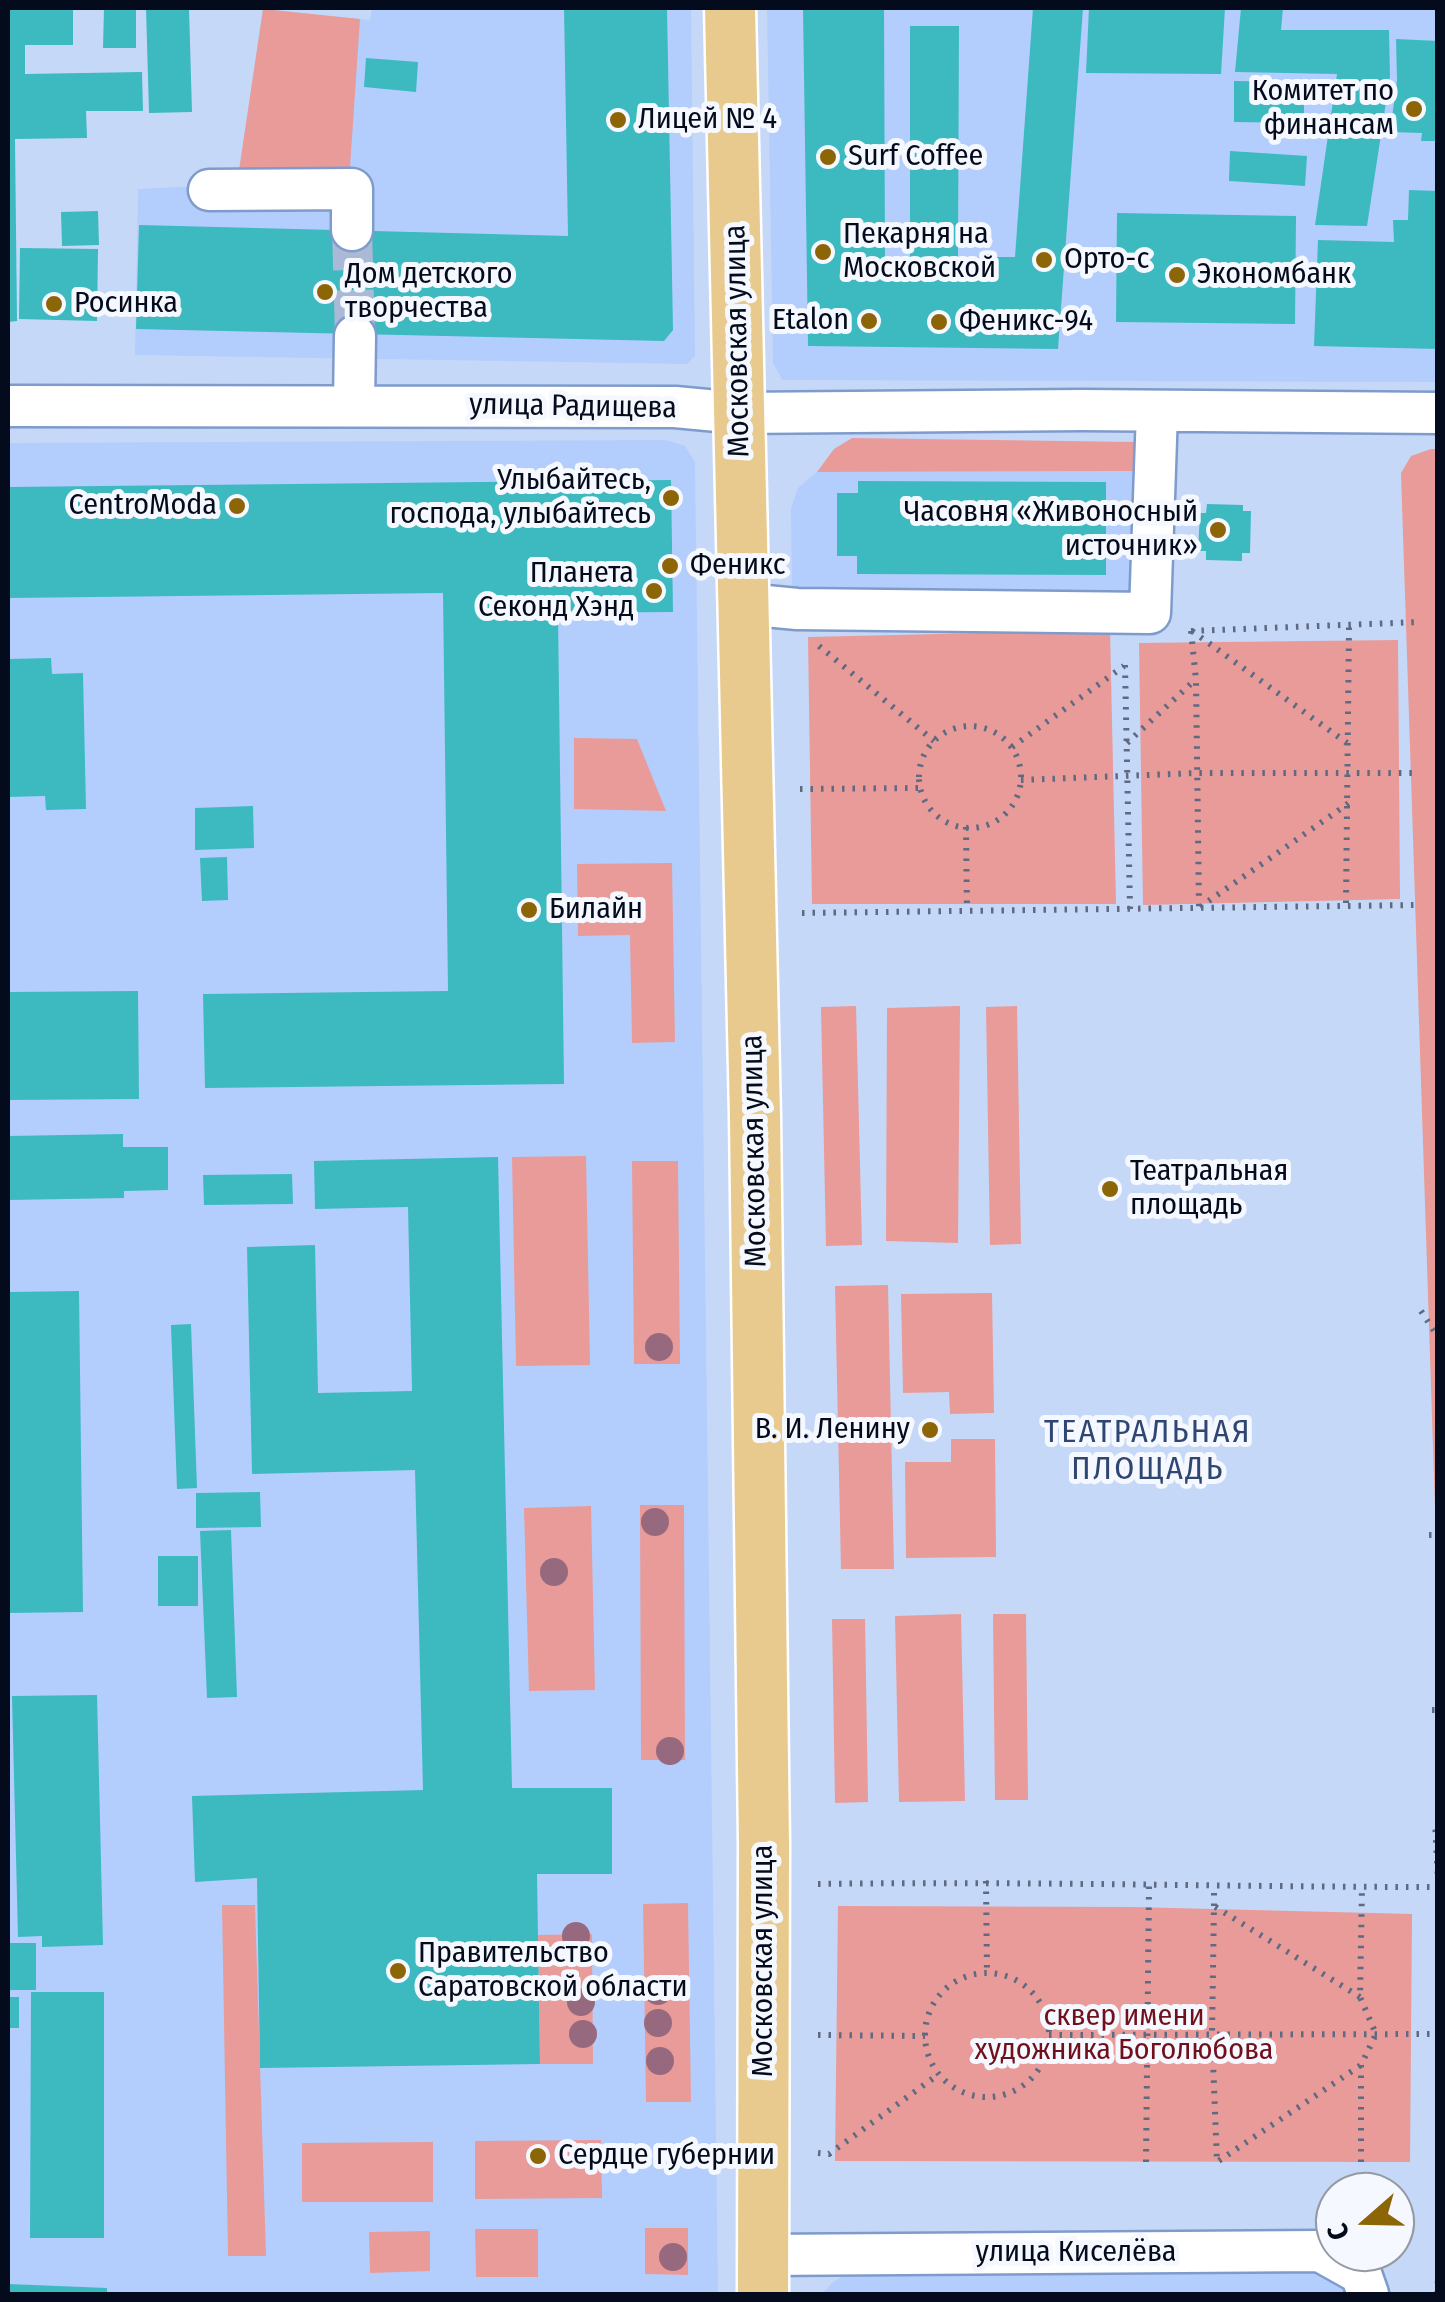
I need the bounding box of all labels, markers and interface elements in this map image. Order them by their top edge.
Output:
place label: Комитет по финансам [1252,74,1394,144]
marker: Комитет по финансам [1403,98,1425,120]
place label: Лицей № 4 [638,102,777,138]
marker: Лицей № 4 [607,109,629,131]
place label: Surf Coffee [848,139,983,175]
marker: Surf Coffee [817,146,839,168]
place label: Пекарня на Московской [843,217,996,288]
street label: Московская улица [718,224,758,458]
marker: Пекарня на Московской [812,241,834,263]
place label: Орто-с [1064,242,1149,278]
marker: Орто-с [1033,249,1055,271]
place label: Дом детского творчества [345,257,512,328]
place label: Экономбанк [1197,257,1351,293]
marker: Экономбанк [1166,264,1188,286]
marker: Дом детского творчества [314,281,336,303]
place label: Росинка [74,286,178,322]
marker: Росинка [43,293,65,315]
place label: Etalon [772,303,849,339]
place label: Феникс-94 [959,304,1093,340]
marker: Etalon [858,310,880,332]
marker: Феникс-94 [928,311,950,333]
street label: улица Радищева [469,387,677,427]
place label: Улыбайтесь, господа, улыбайтесь [389,463,651,534]
marker: Улыбайтесь, господа, улыбайтесь [660,487,682,509]
place label: CentroModa [69,488,217,524]
marker: CentroModa [226,495,248,517]
place label: Часовня «Живоносный источник» [904,495,1198,566]
marker: Часовня «Живоносный источник» [1207,519,1229,541]
place label: Феникс [690,548,786,584]
marker: Феникс [659,555,681,577]
place label: Планета Секонд Хэнд [478,556,634,626]
marker: Планета Секонд Хэнд [643,580,665,602]
place label: Билайн [549,892,643,928]
marker: Билайн [518,899,540,921]
street label: Московская улица [735,1034,775,1268]
place label: Театральная площадь [1130,1154,1288,1224]
marker: Театральная площадь [1099,1178,1121,1200]
place label: В. И. Ленину [755,1412,910,1448]
district label: ТЕАТРАЛЬНАЯ ПЛОЩАДЬ [1044,1414,1252,1489]
marker: В. И. Ленину [919,1419,941,1441]
street label: Московская улица [746,1845,782,2077]
place label: Правительство Саратовской области [418,1936,687,2006]
marker: Правительство Саратовской области [387,1960,409,1982]
park label: сквер имени художника Боголюбова [975,1999,1273,2070]
place label: Сердце губернии [558,2138,775,2174]
marker: Сердце губернии [527,2145,549,2167]
north arrow [1315,2172,1415,2272]
text: С [1320,2219,1356,2244]
street label: улица Киселёва [976,2235,1176,2271]

